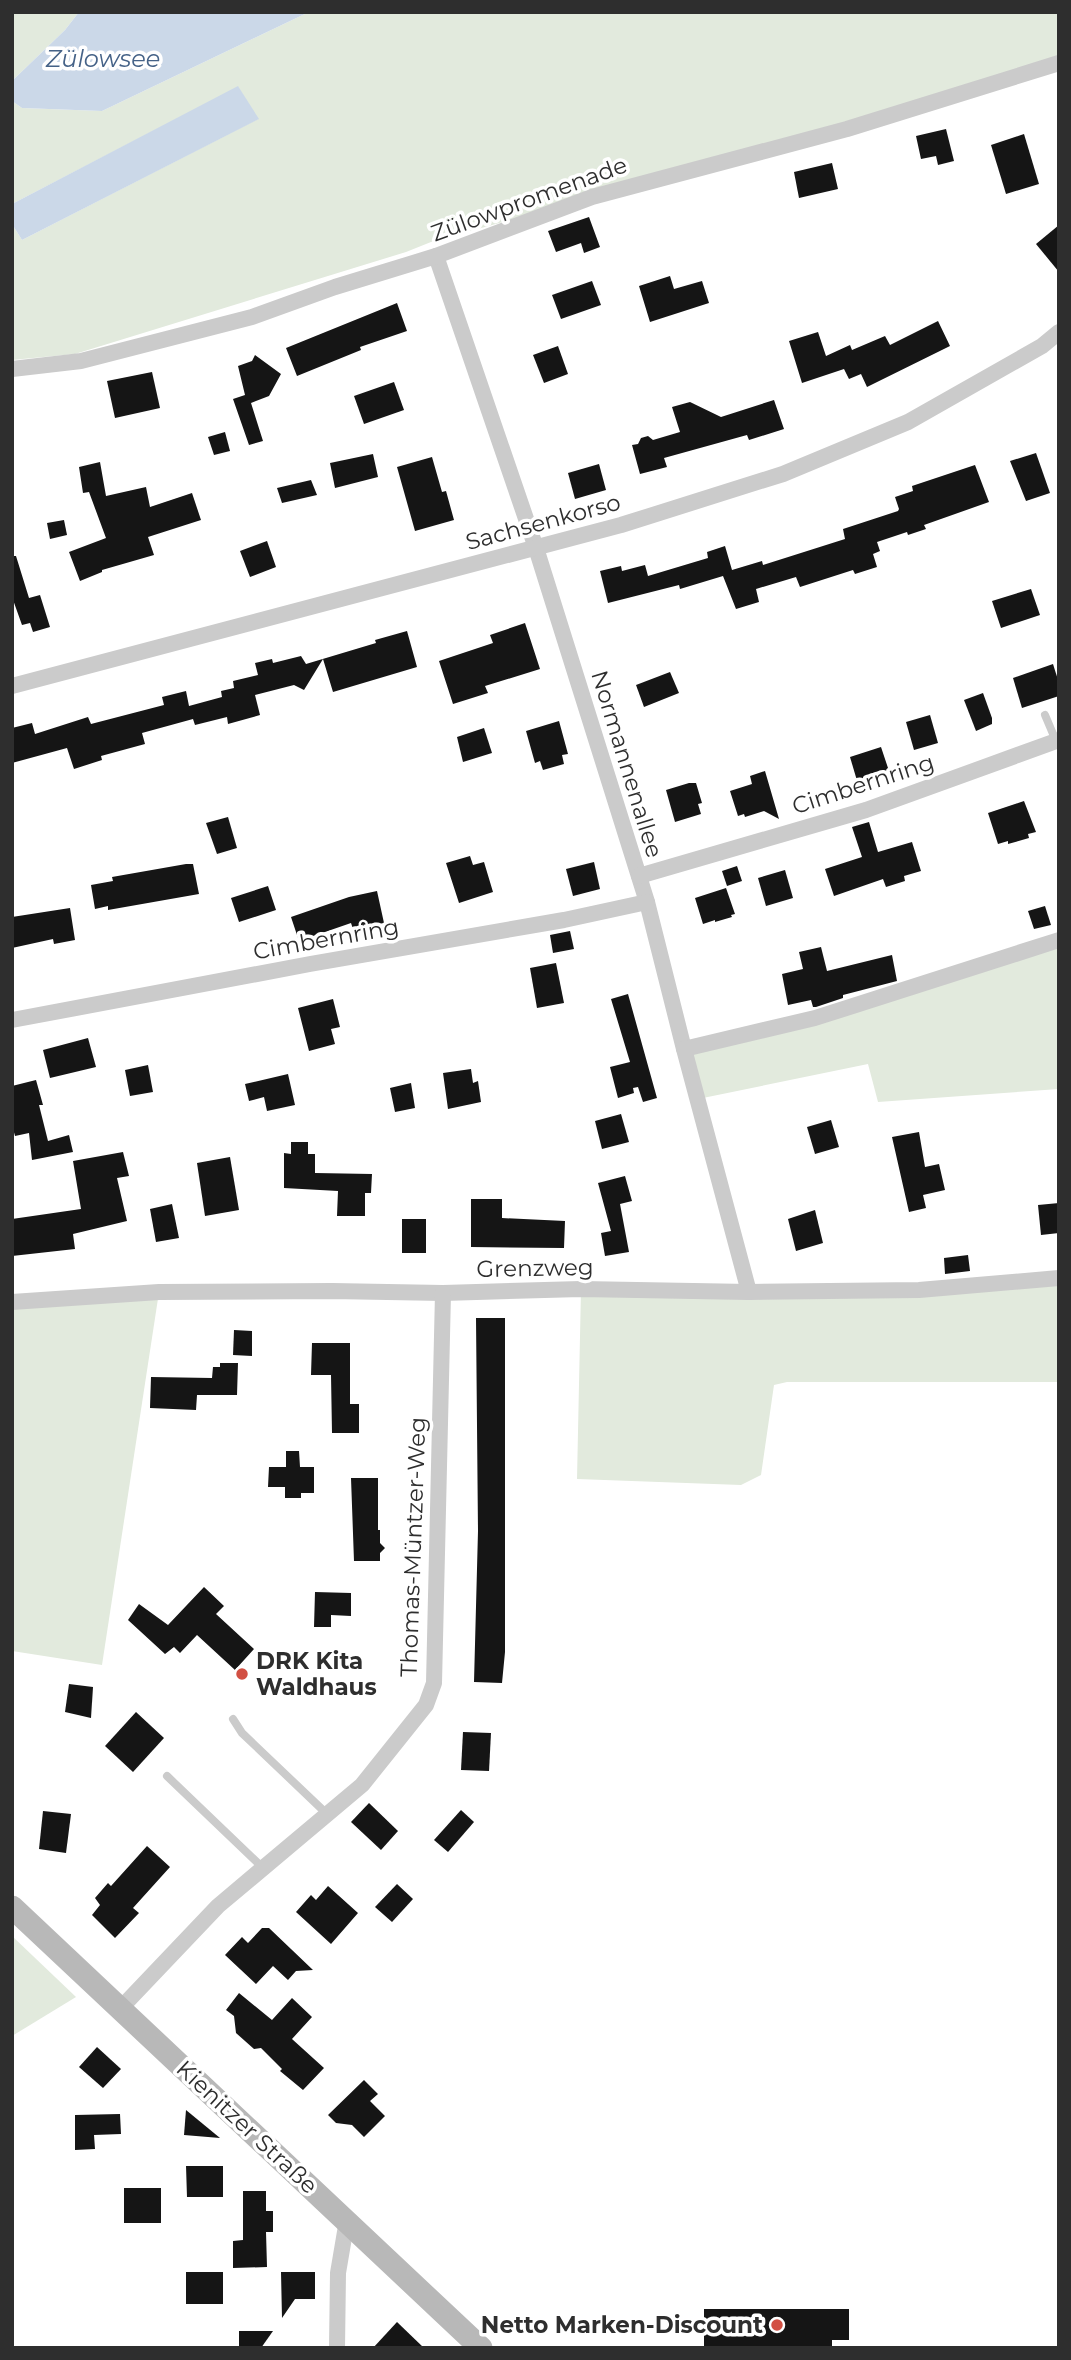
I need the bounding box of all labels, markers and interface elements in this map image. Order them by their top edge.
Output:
water label: Zülowsee [45,44,160,73]
street label: Zülowpromenade [427,151,631,247]
street label: Sachsenkorso [462,488,624,556]
street label: Normannenallee [585,667,669,861]
street label: Cimbernring [789,748,937,820]
street label: Cimbernring [251,912,401,966]
street label: Grenzweg [476,1253,594,1283]
street label: Thomas-Müntzer-Weg [394,1417,432,1677]
place label: DRK Kita Waldhaus [256,1647,377,1701]
marker: DRK Kita Waldhaus [234,1666,250,1682]
street label: Kienitzer Straße [171,2054,323,2200]
place label: Netto Marken-Discount [481,2311,763,2339]
marker: Netto Marken-Discount [769,2317,785,2333]

